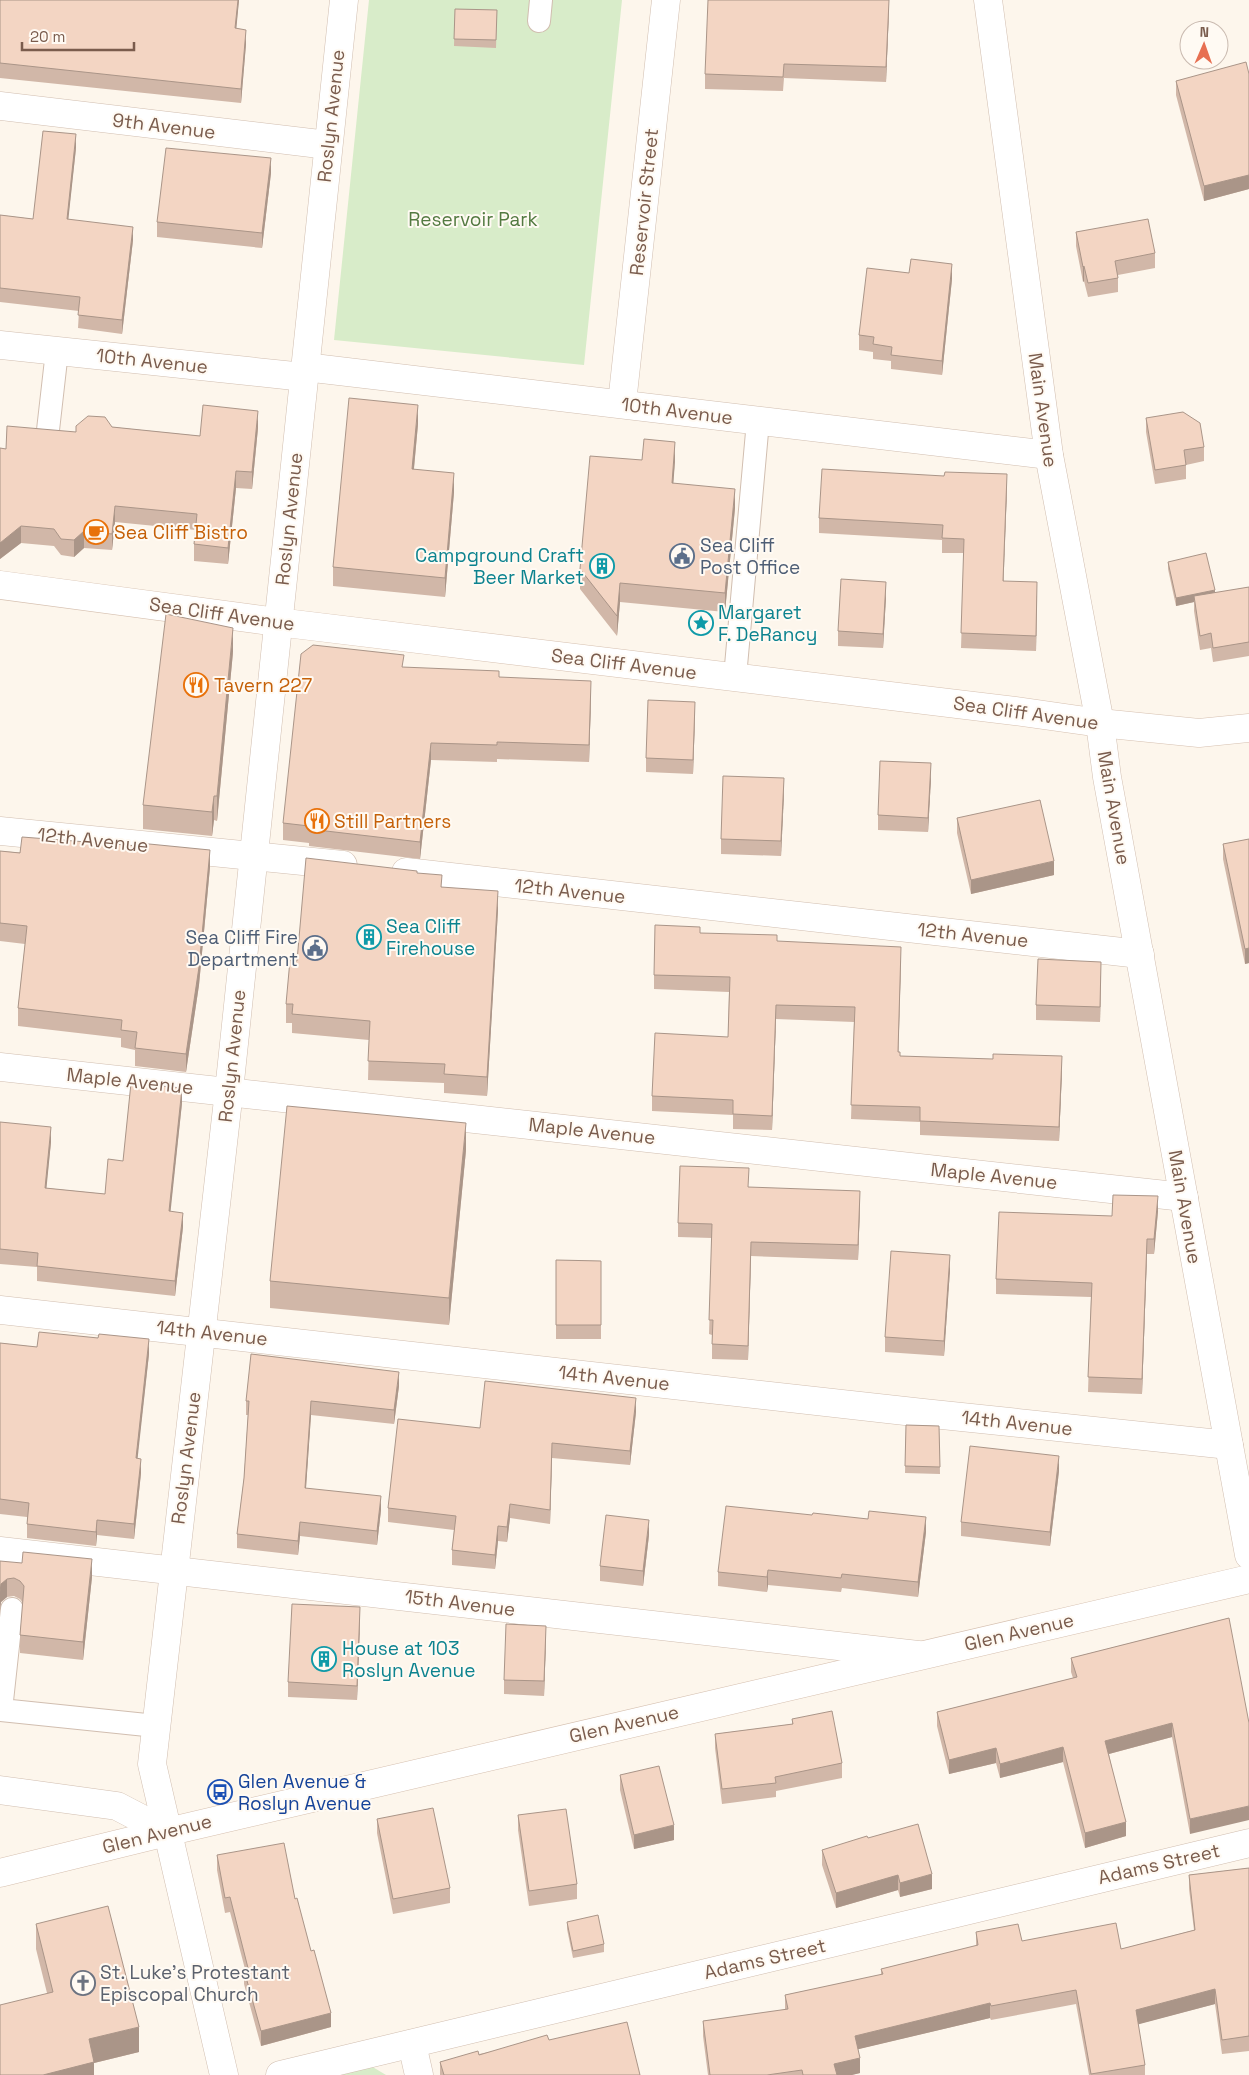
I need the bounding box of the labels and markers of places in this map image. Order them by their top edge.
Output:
cafe icon: Sea Cliff Bistro [83,519,109,545]
place label: Sea Cliff Bistro [114,520,248,545]
place label: Sea Cliff Post Office [700,533,800,580]
place label: Campground Craft Beer Market [415,543,584,590]
public building icon: Sea Cliff Post Office [669,543,695,569]
building icon: Campground Craft Beer Market [589,553,615,579]
place label: Margaret F. DeRancy [718,600,817,647]
place icon: Margaret F. DeRancy [688,610,714,636]
restaurant icon: Tavern 227 [183,672,209,698]
place label: Tavern 227 [214,673,312,698]
restaurant icon: Still Partners [304,808,330,834]
place label: Still Partners [334,809,451,834]
place label: Sea Cliff Firehouse [386,914,475,961]
building icon: Sea Cliff Firehouse [356,924,382,950]
place label: Sea Cliff Fire Department [185,925,298,972]
public building icon: Sea Cliff Fire Department [302,935,328,961]
place label: House at 103 Roslyn Avenue [342,1636,475,1683]
building icon: House at 103 Roslyn Avenue [311,1646,337,1672]
place label: Glen Avenue & Roslyn Avenue [238,1769,371,1816]
bus stop icon: Glen Avenue & Roslyn Avenue [207,1779,233,1805]
place label: St. Luke's Protestant Episcopal Church [100,1960,290,2007]
church icon: St. Luke's Protestant Episcopal Church [70,1970,96,1996]

